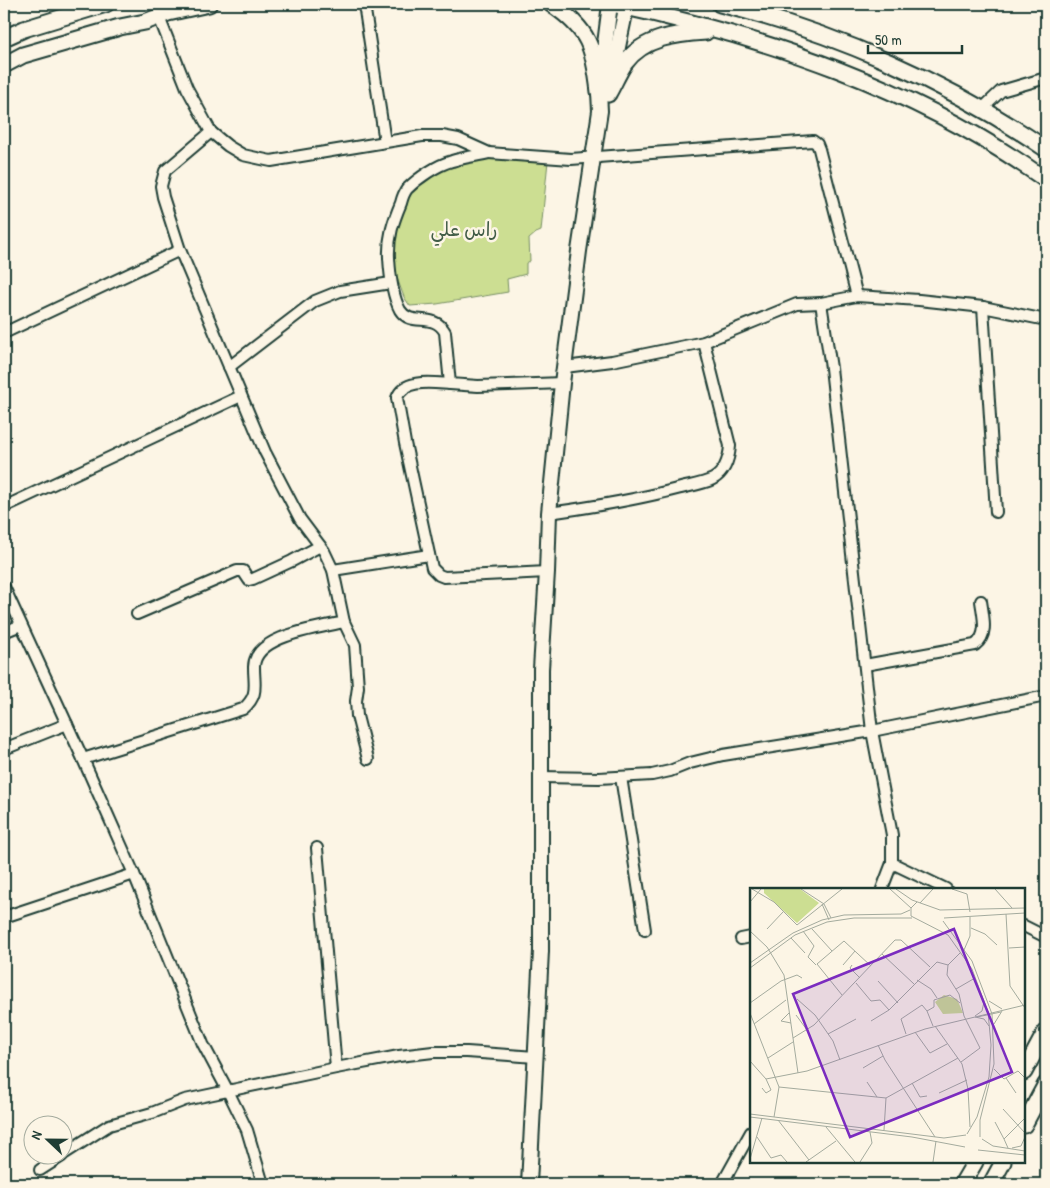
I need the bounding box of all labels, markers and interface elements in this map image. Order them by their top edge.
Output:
scale bar [868,22,961,54]
text: 50 m [875,29,902,50]
park label: راس علي [430,216,498,246]
inset map [750,888,1025,1163]
north arrow [22,1116,72,1166]
text: N [25,1127,46,1142]

